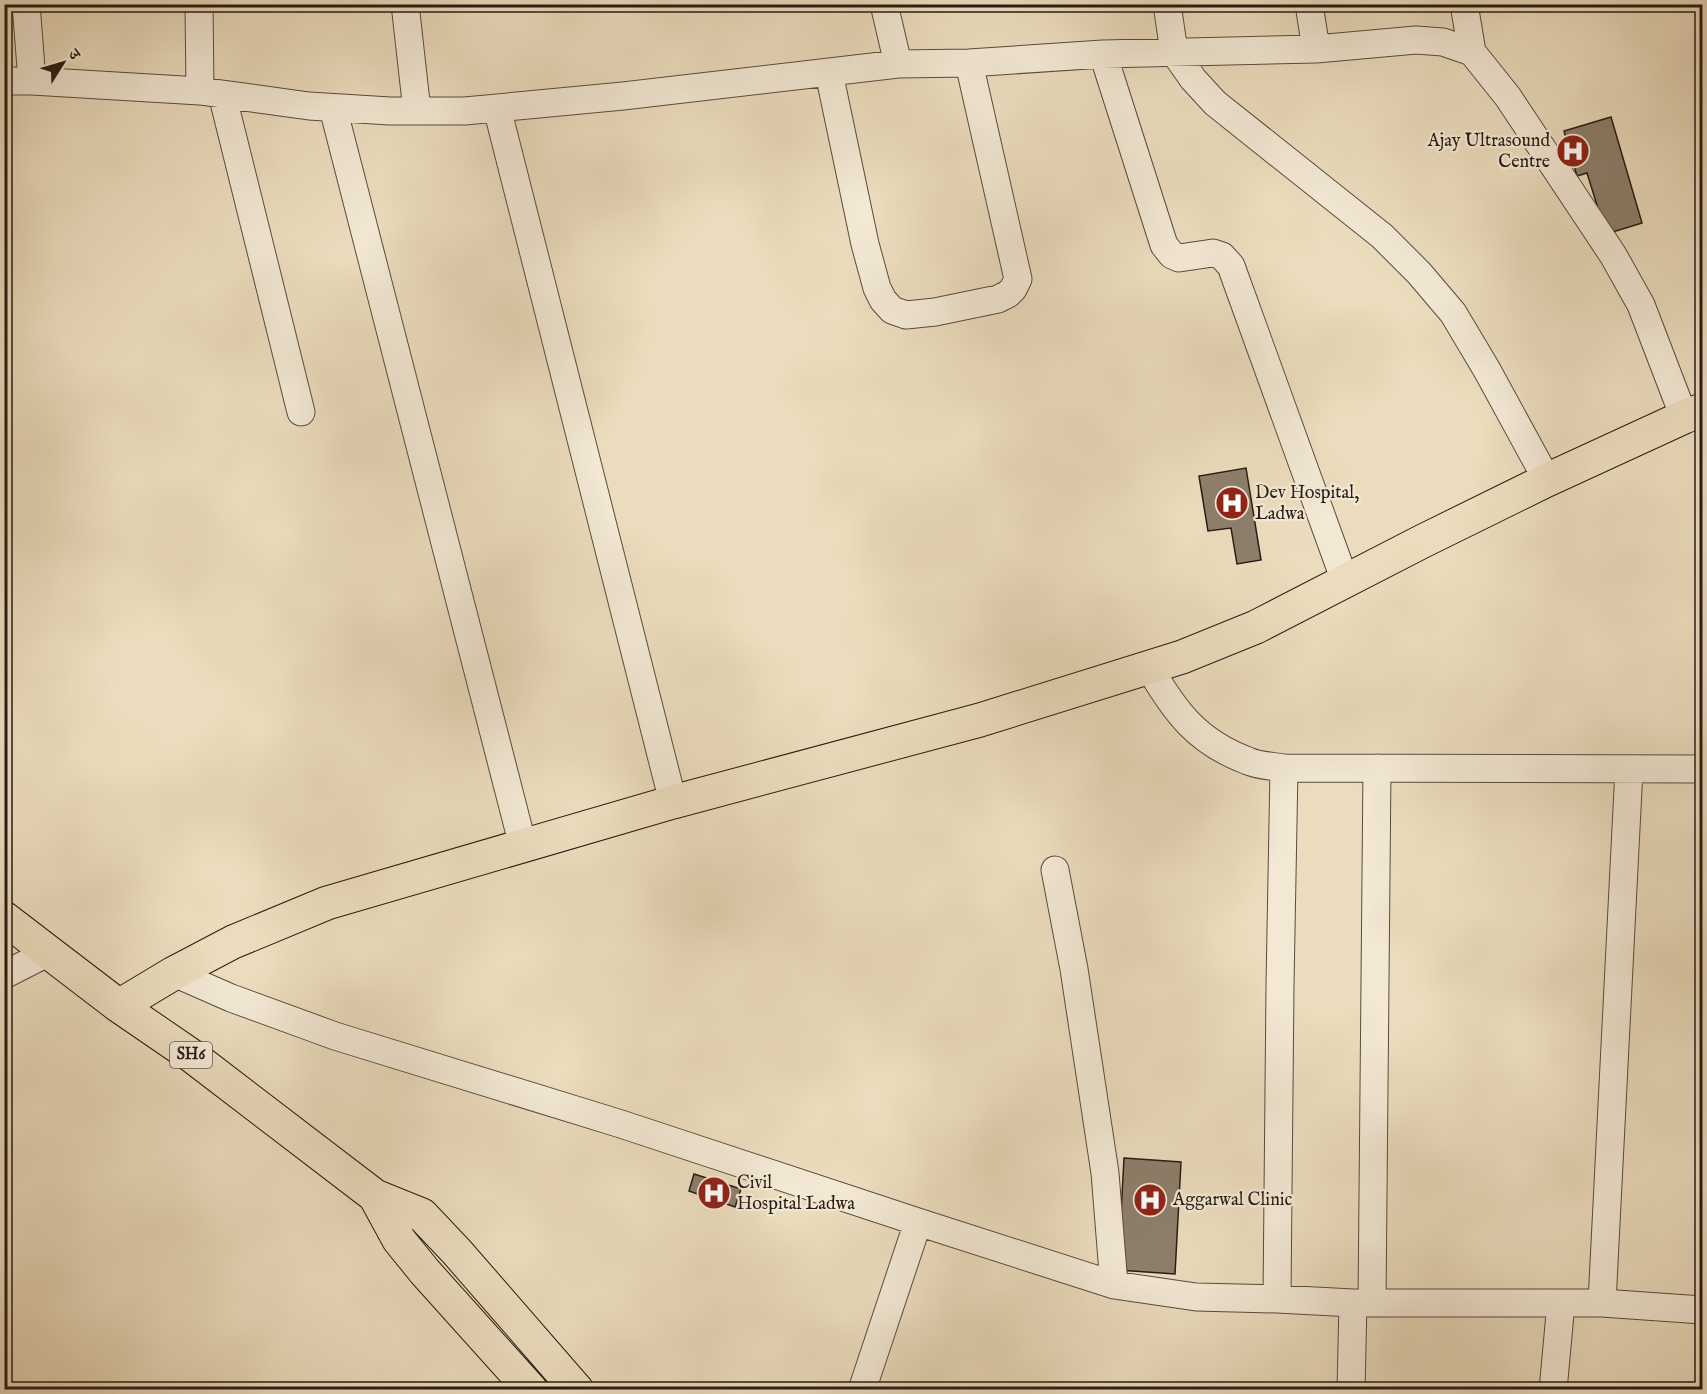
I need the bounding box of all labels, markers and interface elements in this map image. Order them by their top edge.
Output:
north arrow [33,33,93,93]
text: उ [62,45,85,66]
place label: Ajay Ultrasound Centre [1427,130,1550,174]
hospital icon: Ajay Ultrasound Centre [1555,133,1591,169]
place label: Dev Hospital, Ladwa [1255,482,1359,526]
hospital icon: Dev Hospital, Ladwa [1214,485,1250,521]
road number: SH6 [170,1042,212,1068]
place label: Civil Hospital Ladwa [737,1172,855,1216]
hospital icon: Civil Hospital Ladwa [696,1175,732,1211]
hospital icon: Aggarwal Clinic [1132,1182,1168,1218]
place label: Aggarwal Clinic [1172,1189,1292,1212]

